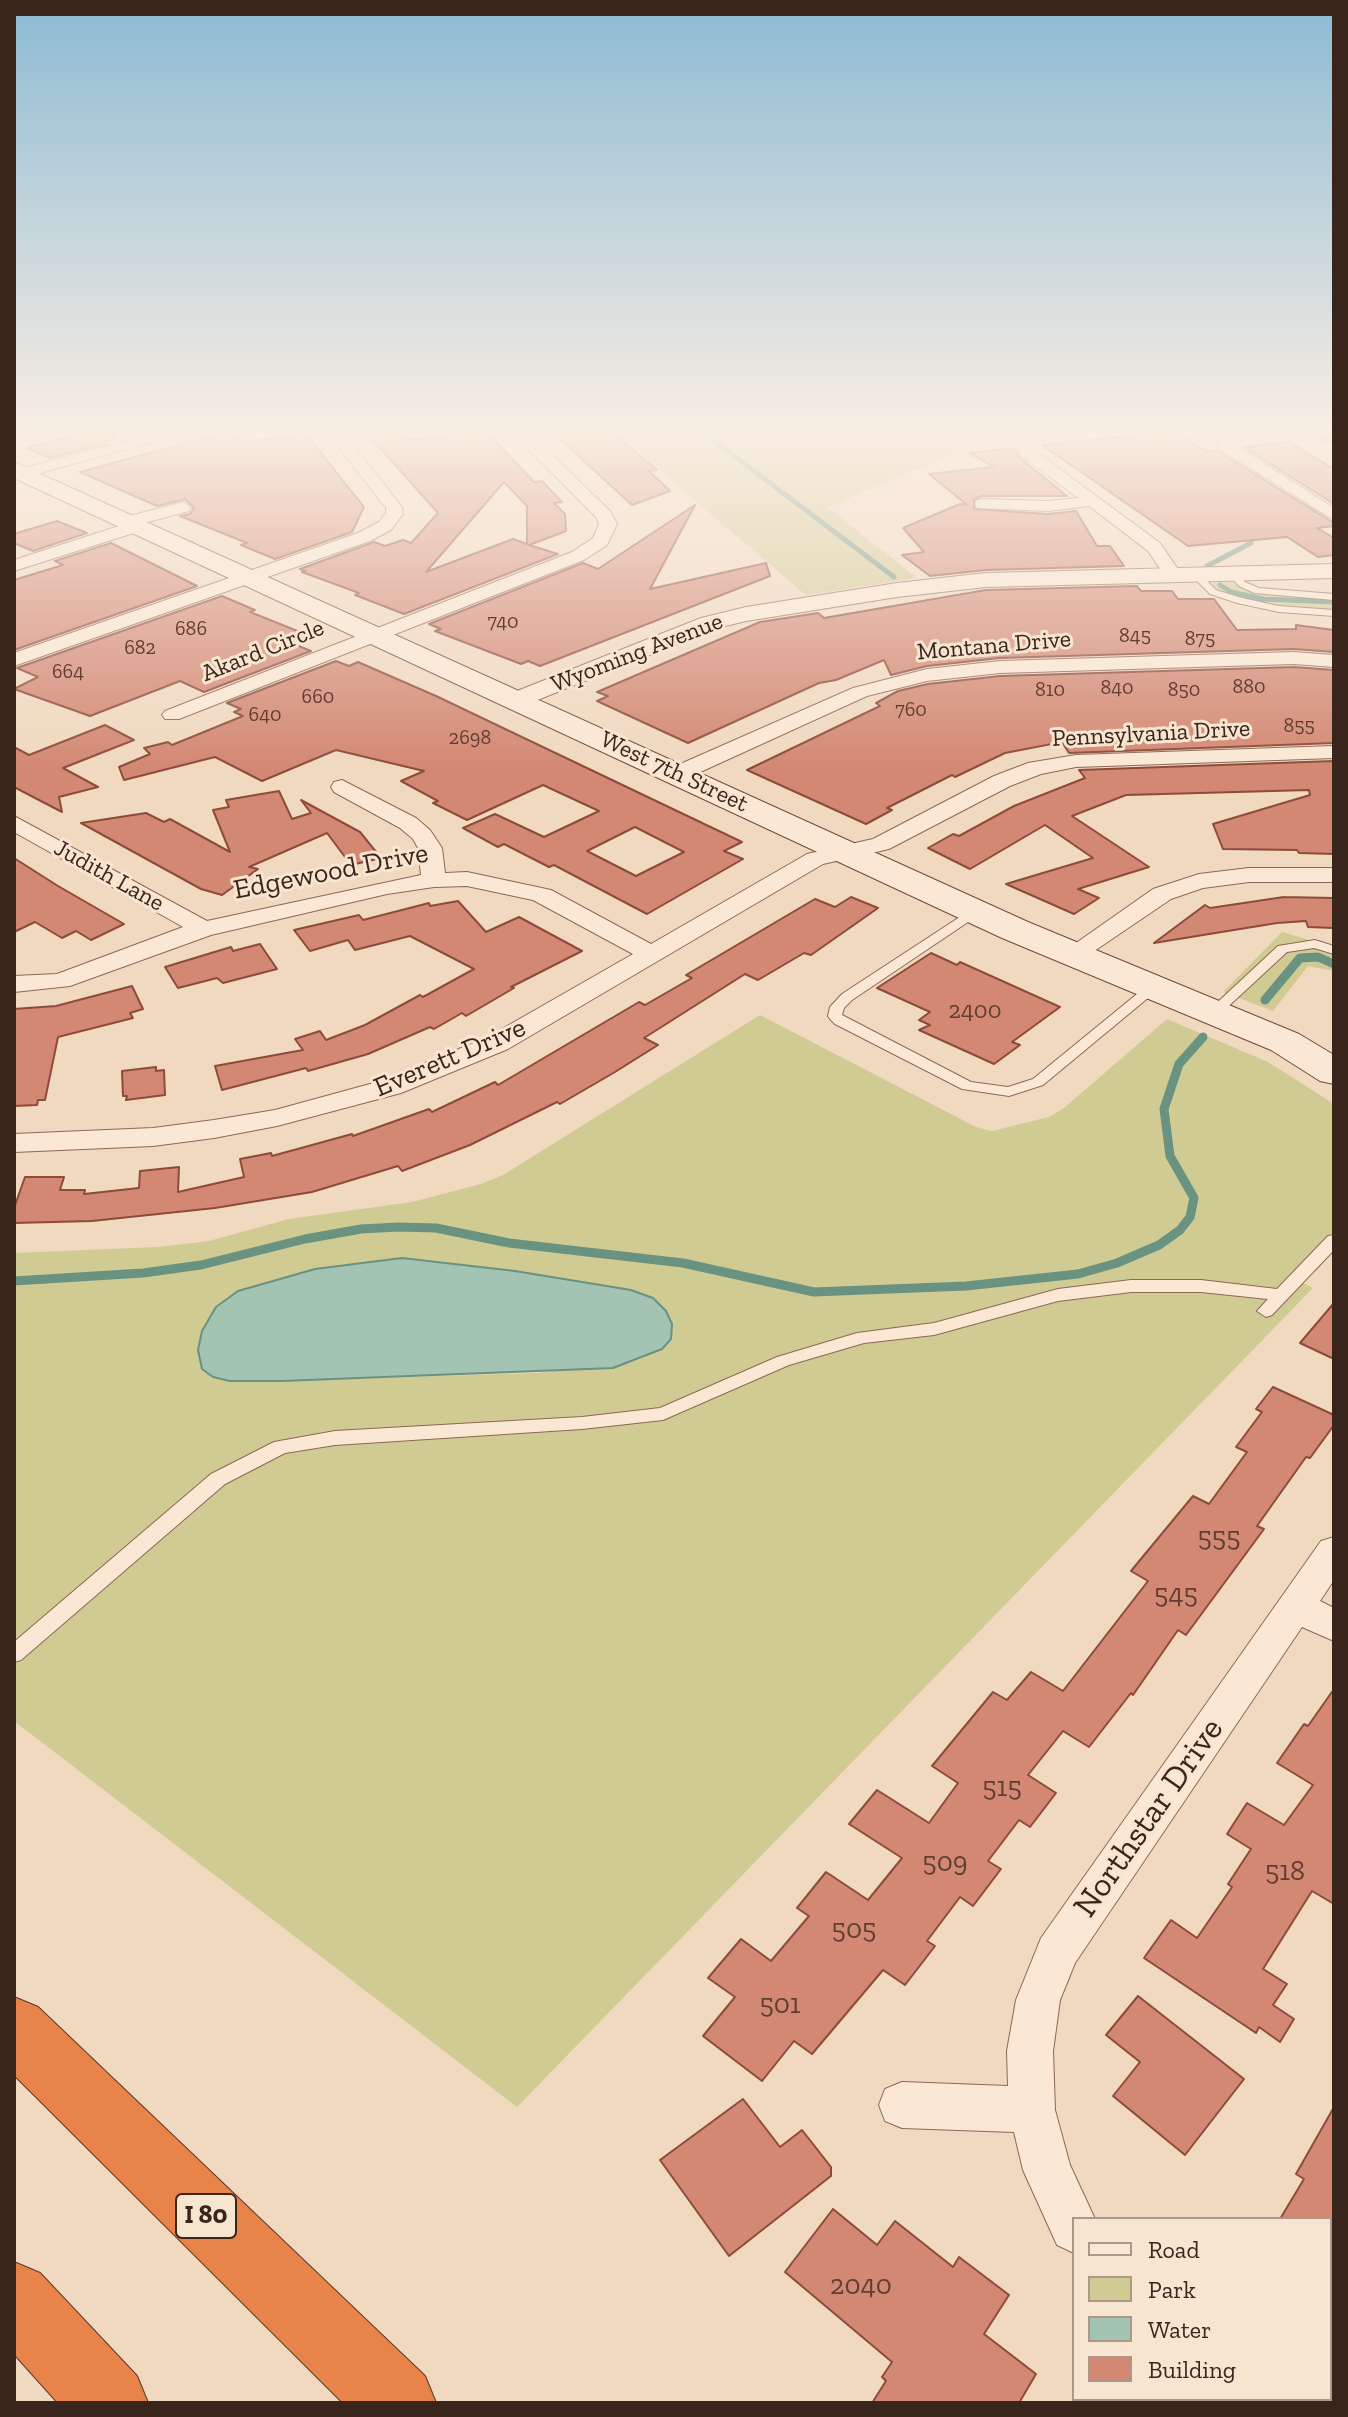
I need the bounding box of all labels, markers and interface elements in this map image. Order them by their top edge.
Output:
street label: Wyoming Avenue [547,607,727,699]
house number: 740 [487,610,519,634]
street label: Akard Circle [198,613,328,689]
house number: 686 [175,617,207,641]
house number: 845 [1119,624,1151,648]
street label: Montana Drive [916,625,1072,667]
house number: 875 [1185,627,1215,651]
house number: 682 [124,636,156,660]
house number: 664 [52,660,84,684]
house number: 880 [1232,675,1266,699]
house number: 840 [1100,676,1134,700]
house number: 810 [1035,678,1065,702]
house number: 850 [1168,678,1200,702]
house number: 660 [302,685,334,709]
house number: 760 [895,698,927,722]
house number: 640 [249,703,281,727]
street label: Pennsylvania Drive [1051,714,1251,754]
house number: 855 [1283,714,1315,738]
street label: West 7th Street [596,725,752,819]
house number: 2698 [449,726,491,750]
street label: Judith Lane [49,834,169,918]
street label: Edgewood Drive [231,837,431,907]
house number: 2400 [949,997,1001,1025]
street label: Everett Drive [369,1011,531,1105]
house number: 555 [1197,1521,1241,1555]
house number: 545 [1154,1578,1198,1612]
street label: Northstar Drive [1065,1711,1233,1925]
house number: 515 [982,1771,1022,1805]
house number: 509 [922,1846,968,1880]
house number: 518 [1265,1855,1305,1889]
house number: 505 [832,1913,876,1947]
house number: 501 [759,1988,801,2022]
road number: I 80 [176,2194,236,2238]
legend [1072,2217,1332,2401]
text: Road [1148,2235,1200,2264]
house number: 2040 [830,2269,892,2303]
text: Park [1148,2275,1196,2304]
text: Water [1148,2315,1211,2344]
text: Building [1148,2355,1236,2384]

